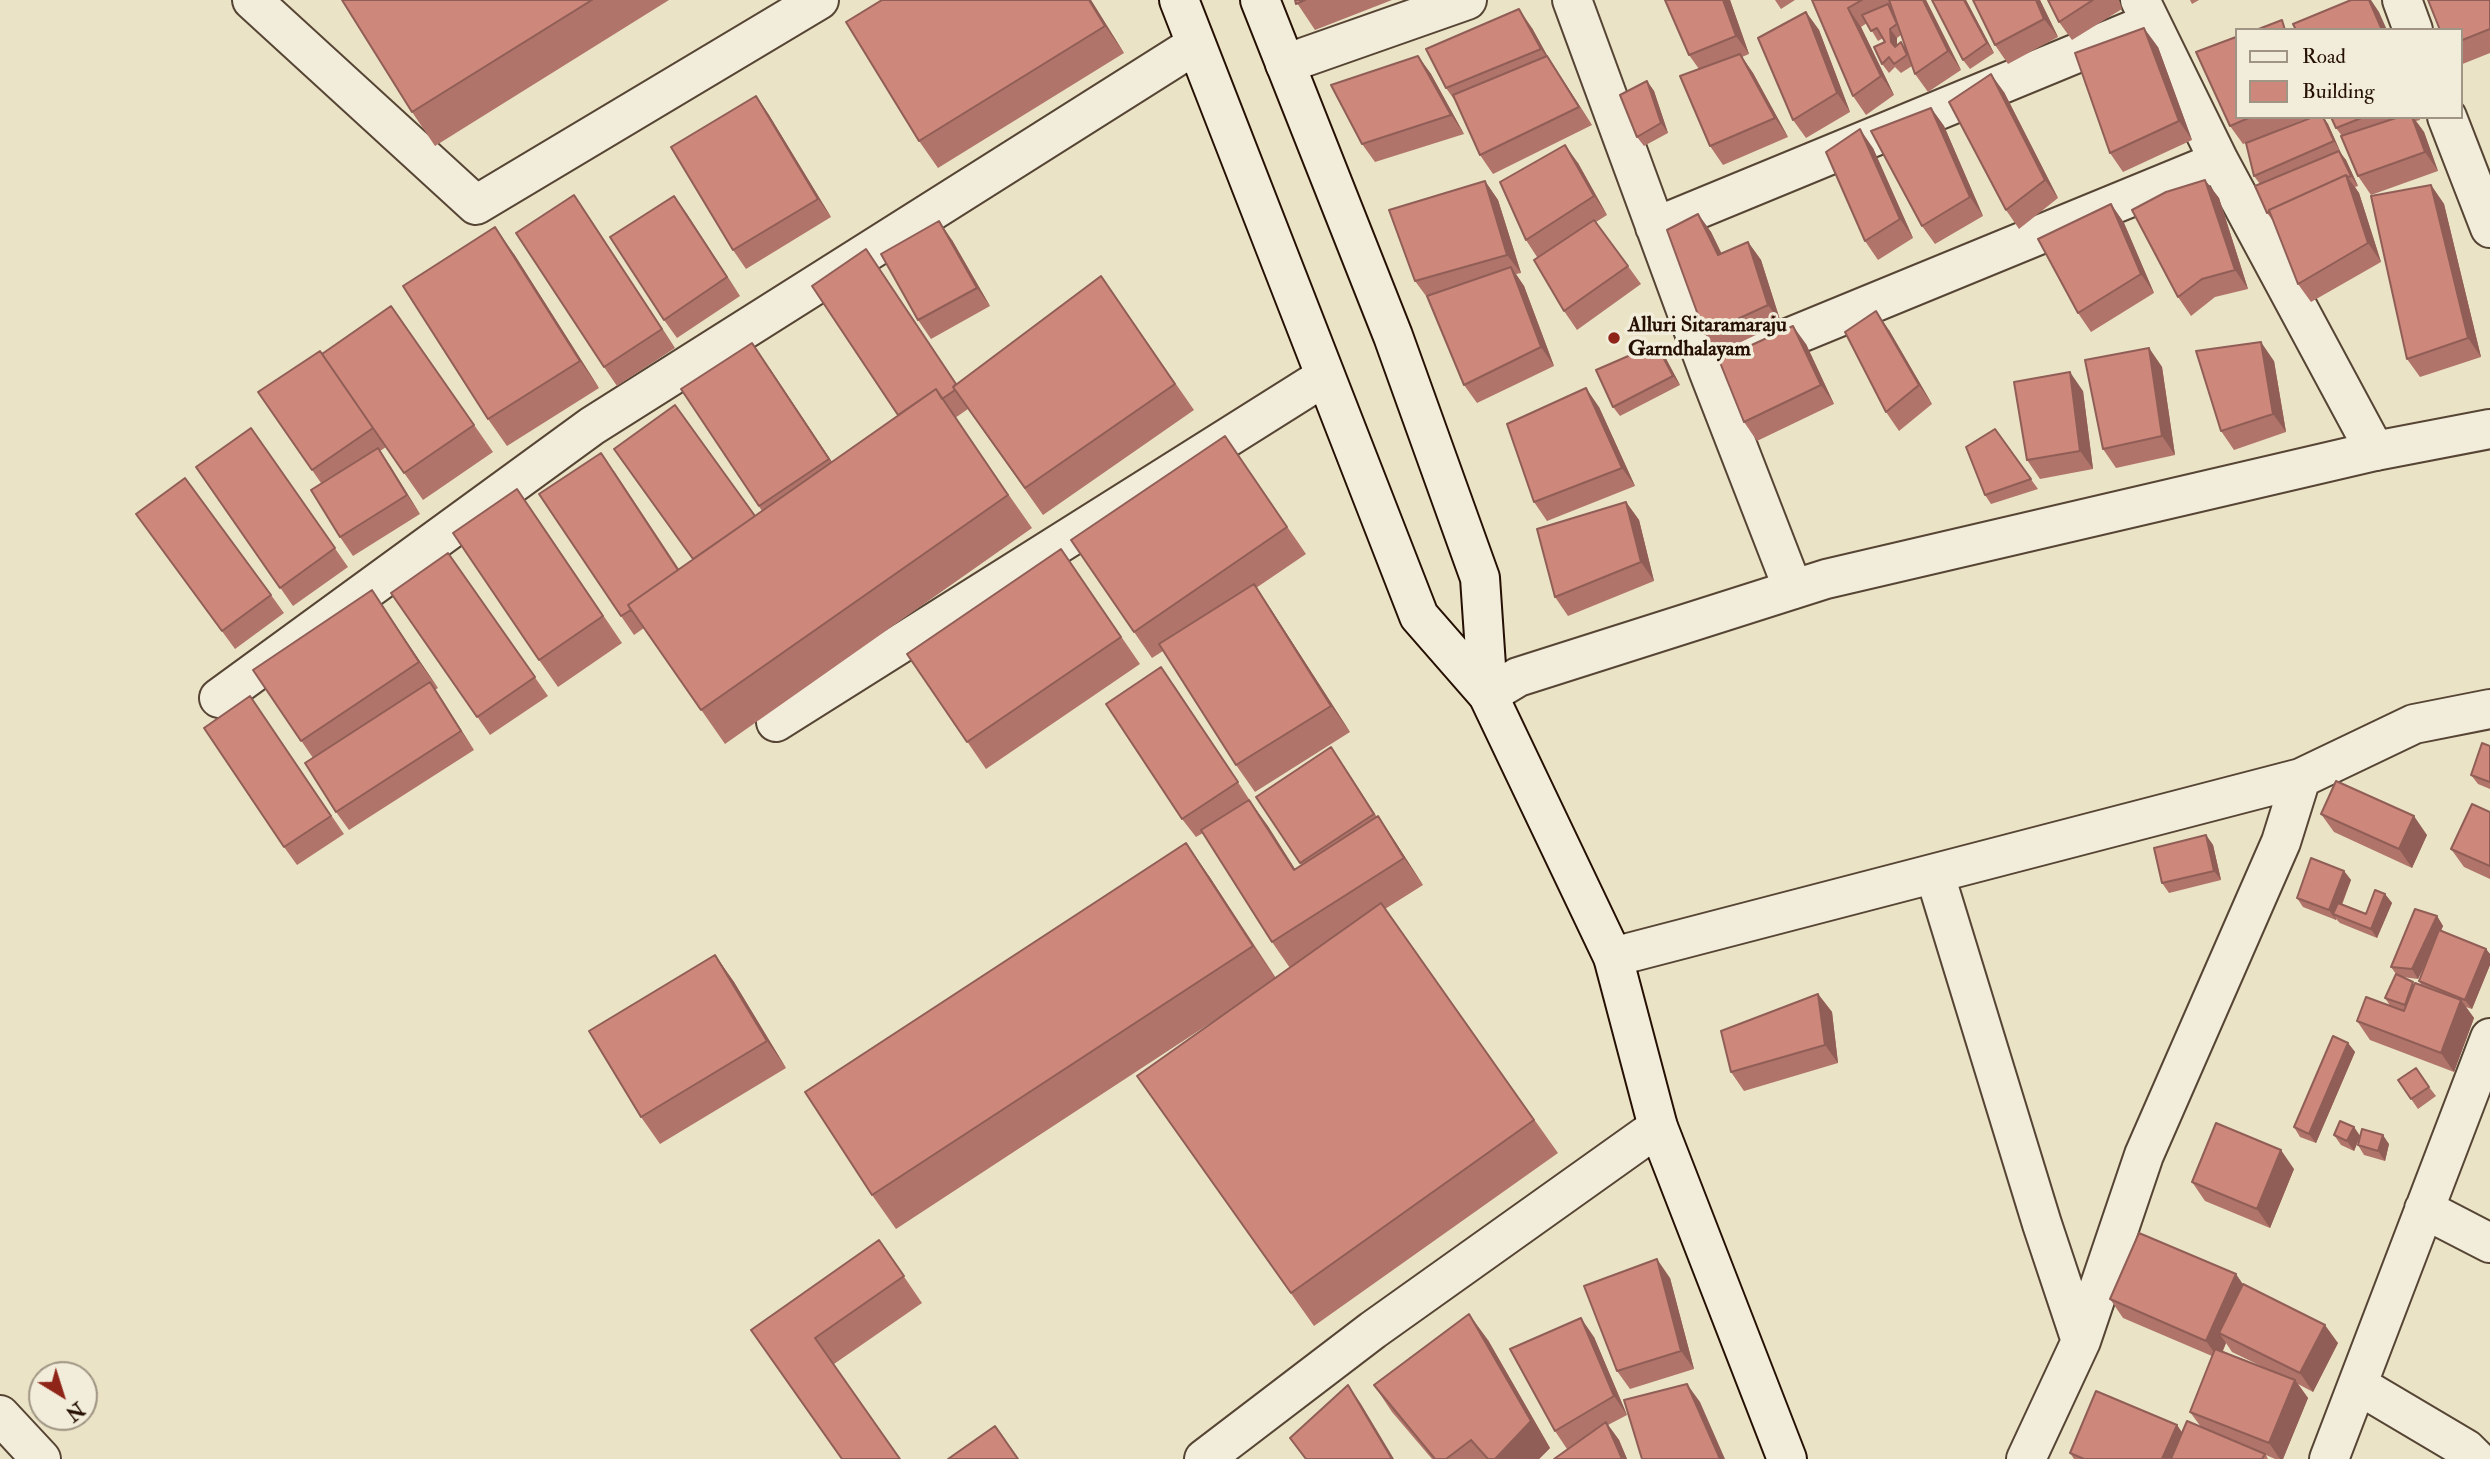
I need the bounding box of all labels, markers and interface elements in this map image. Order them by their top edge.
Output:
legend [2234,28,2462,119]
text: Road [2302,43,2346,70]
text: Building [2302,78,2375,105]
place label: Alluri Sitaramaraju Garndhalayam [1628,313,1787,363]
marker: Alluri Sitaramaraju Garndhalayam [1606,330,1622,346]
north arrow [28,1361,98,1431]
text: N [61,1396,89,1426]

